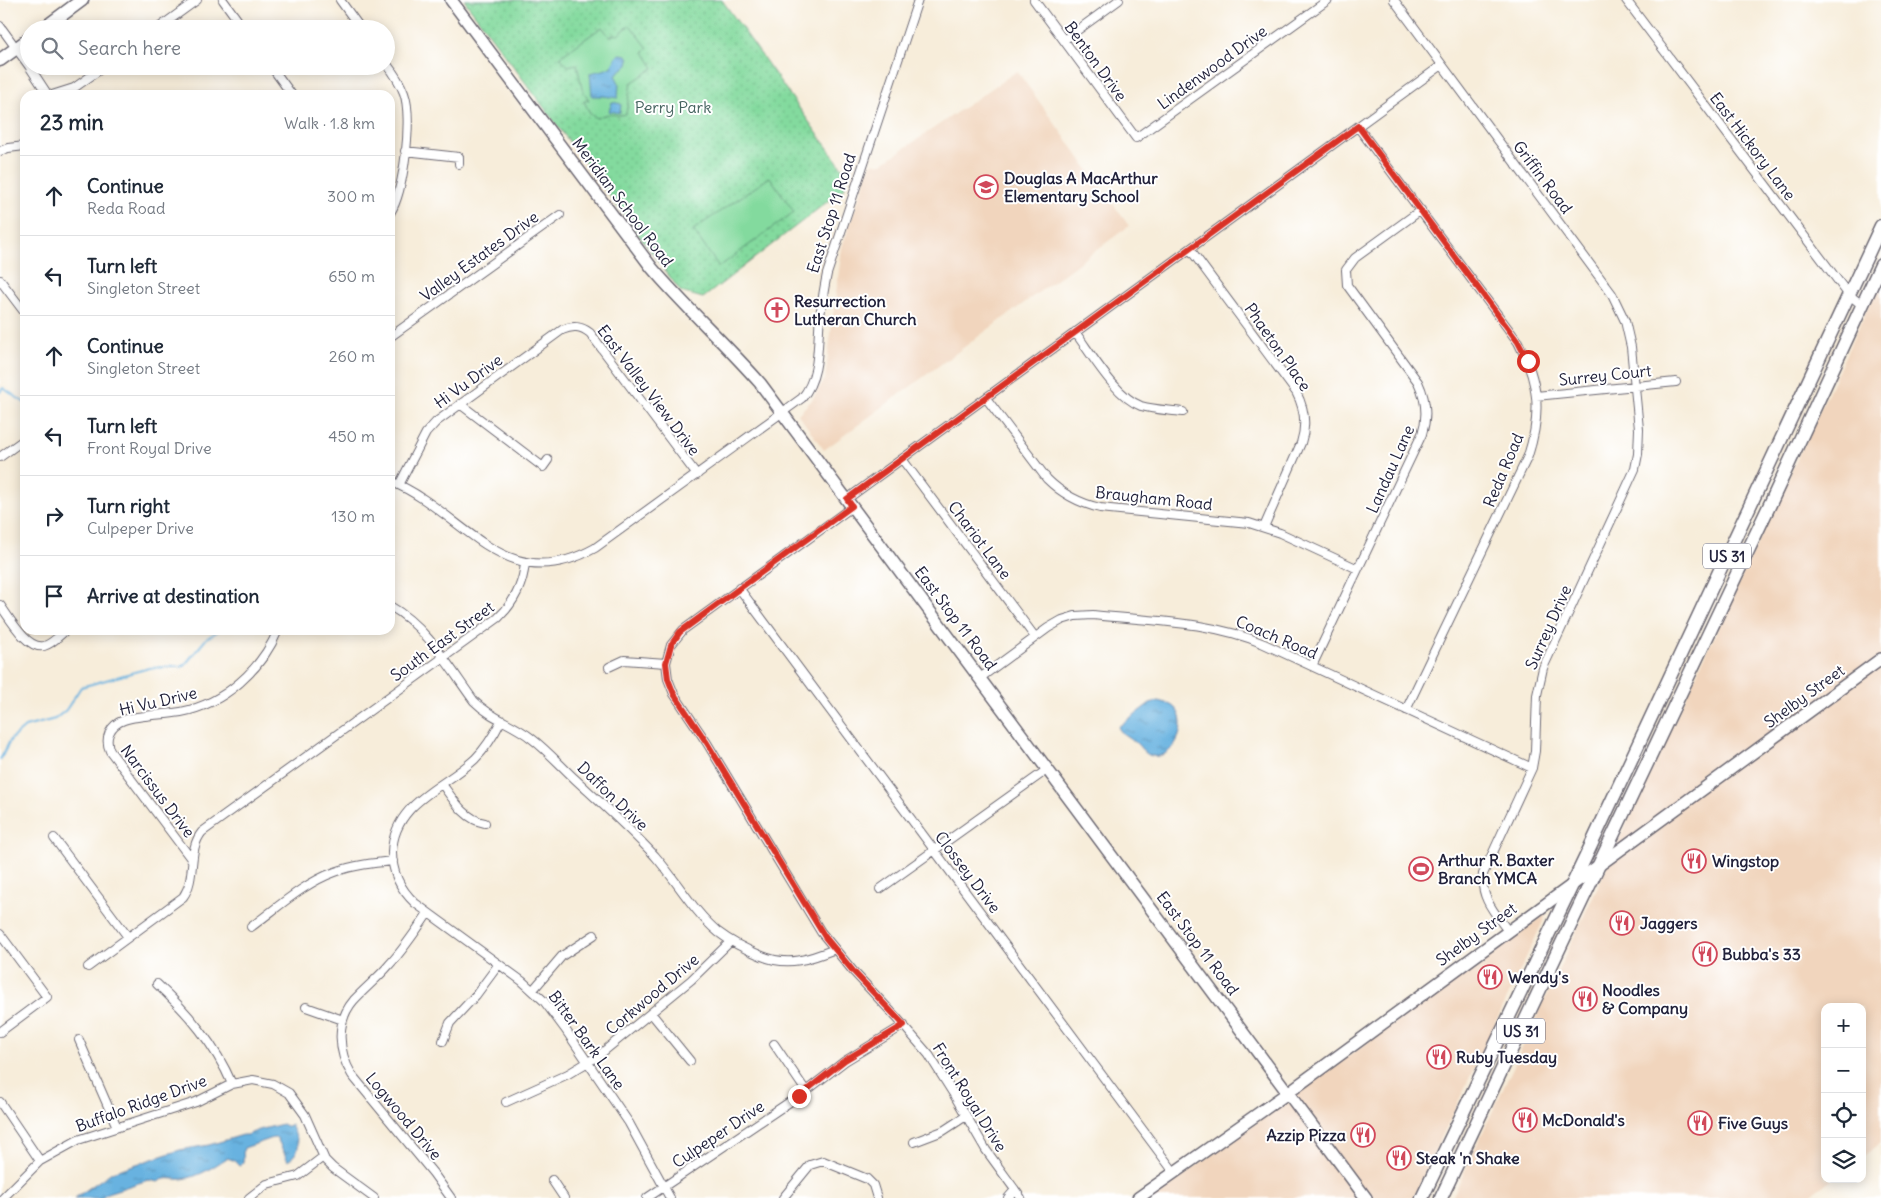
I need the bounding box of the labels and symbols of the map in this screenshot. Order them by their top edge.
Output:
street label: Benton Drive [1060,17,1132,105]
street label: Lindenwood Drive [1153,21,1271,113]
street label: East Hickory Lane [1706,88,1800,204]
park label: Perry Park [635,97,711,117]
street label: Meridian School Road [568,134,678,270]
street label: Griffin Road [1509,137,1577,217]
street label: East Stop 11 Road [802,151,860,275]
place label: Douglas A MacArthur Elementary School [1004,168,1158,207]
school or university icon: Douglas A MacArthur Elementary School [973,174,999,200]
street label: Valley Estates Drive [416,206,542,306]
place label: Resurrection Lutheran Church [794,291,916,329]
church icon: Resurrection Lutheran Church [764,297,790,323]
street label: Phaeton Place [1240,299,1316,395]
street label: East Valley View Drive [593,321,705,459]
street label: Hi Vu Drive [430,350,506,412]
route start [1517,350,1540,373]
street label: Surrey Court [1558,360,1653,390]
street label: Landau Lane [1362,422,1418,516]
street label: Reda Road [1478,430,1528,510]
street label: Braugham Road [1094,482,1214,514]
street label: Chariot Lane [944,497,1016,583]
road number: US 31 [1703,544,1751,568]
street label: East Stop 11 Road [910,562,1002,674]
street label: Surrey Drive [1521,582,1575,672]
street label: South East Street [386,596,498,685]
street label: Coach Road [1233,611,1321,663]
street label: Shelby Street [1760,660,1849,732]
street label: Hi Vu Drive [117,682,199,720]
street label: Narcissus Drive [117,741,199,841]
street label: Daffon Drive [573,757,653,835]
street label: Clossey Drive [931,827,1005,917]
restaurant icon: Wingstop [1681,848,1707,874]
place label: Arthur R. Baxter Branch YMCA [1438,850,1555,888]
place label: Wingstop [1712,851,1779,872]
sports icon: Arthur R. Baxter Branch YMCA [1408,856,1434,882]
street label: East Stop 11 Road [1152,887,1244,999]
street label: Shelby Street [1432,898,1521,970]
restaurant icon: Jaggers [1609,910,1635,936]
place label: Jaggers [1640,913,1697,934]
restaurant icon: Bubba's 33 [1692,941,1718,967]
place label: Bubba's 33 [1722,944,1801,964]
street label: Corkwood Drive [601,949,703,1039]
restaurant icon: Wendy's [1477,964,1503,990]
place label: Wendy's [1508,967,1569,988]
place label: Noodles & Company [1602,980,1688,1019]
restaurant icon: Noodles & Company [1572,986,1598,1012]
street label: Bitter Bark Lane [544,987,630,1093]
road number: US 31 [1497,1018,1545,1044]
street label: Front Royal Drive [929,1039,1011,1155]
restaurant icon: Ruby Tuesday [1426,1044,1452,1070]
place label: Ruby Tuesday [1456,1047,1557,1068]
street label: Logwood Drive [362,1068,446,1164]
street label: Buffalo Ridge Drive [73,1070,209,1136]
route end [788,1085,811,1108]
street label: Culpeper Drive [668,1096,768,1172]
restaurant icon: McDonald's [1512,1107,1538,1133]
place label: McDonald's [1542,1110,1625,1130]
restaurant icon: Five Guys [1687,1110,1713,1136]
place label: Five Guys [1718,1113,1788,1134]
restaurant icon: Azzip Pizza [1350,1122,1376,1148]
place label: Azzip Pizza [1266,1125,1346,1146]
restaurant icon: Steak 'n Shake [1386,1145,1412,1171]
place label: Steak 'n Shake [1416,1148,1520,1168]

